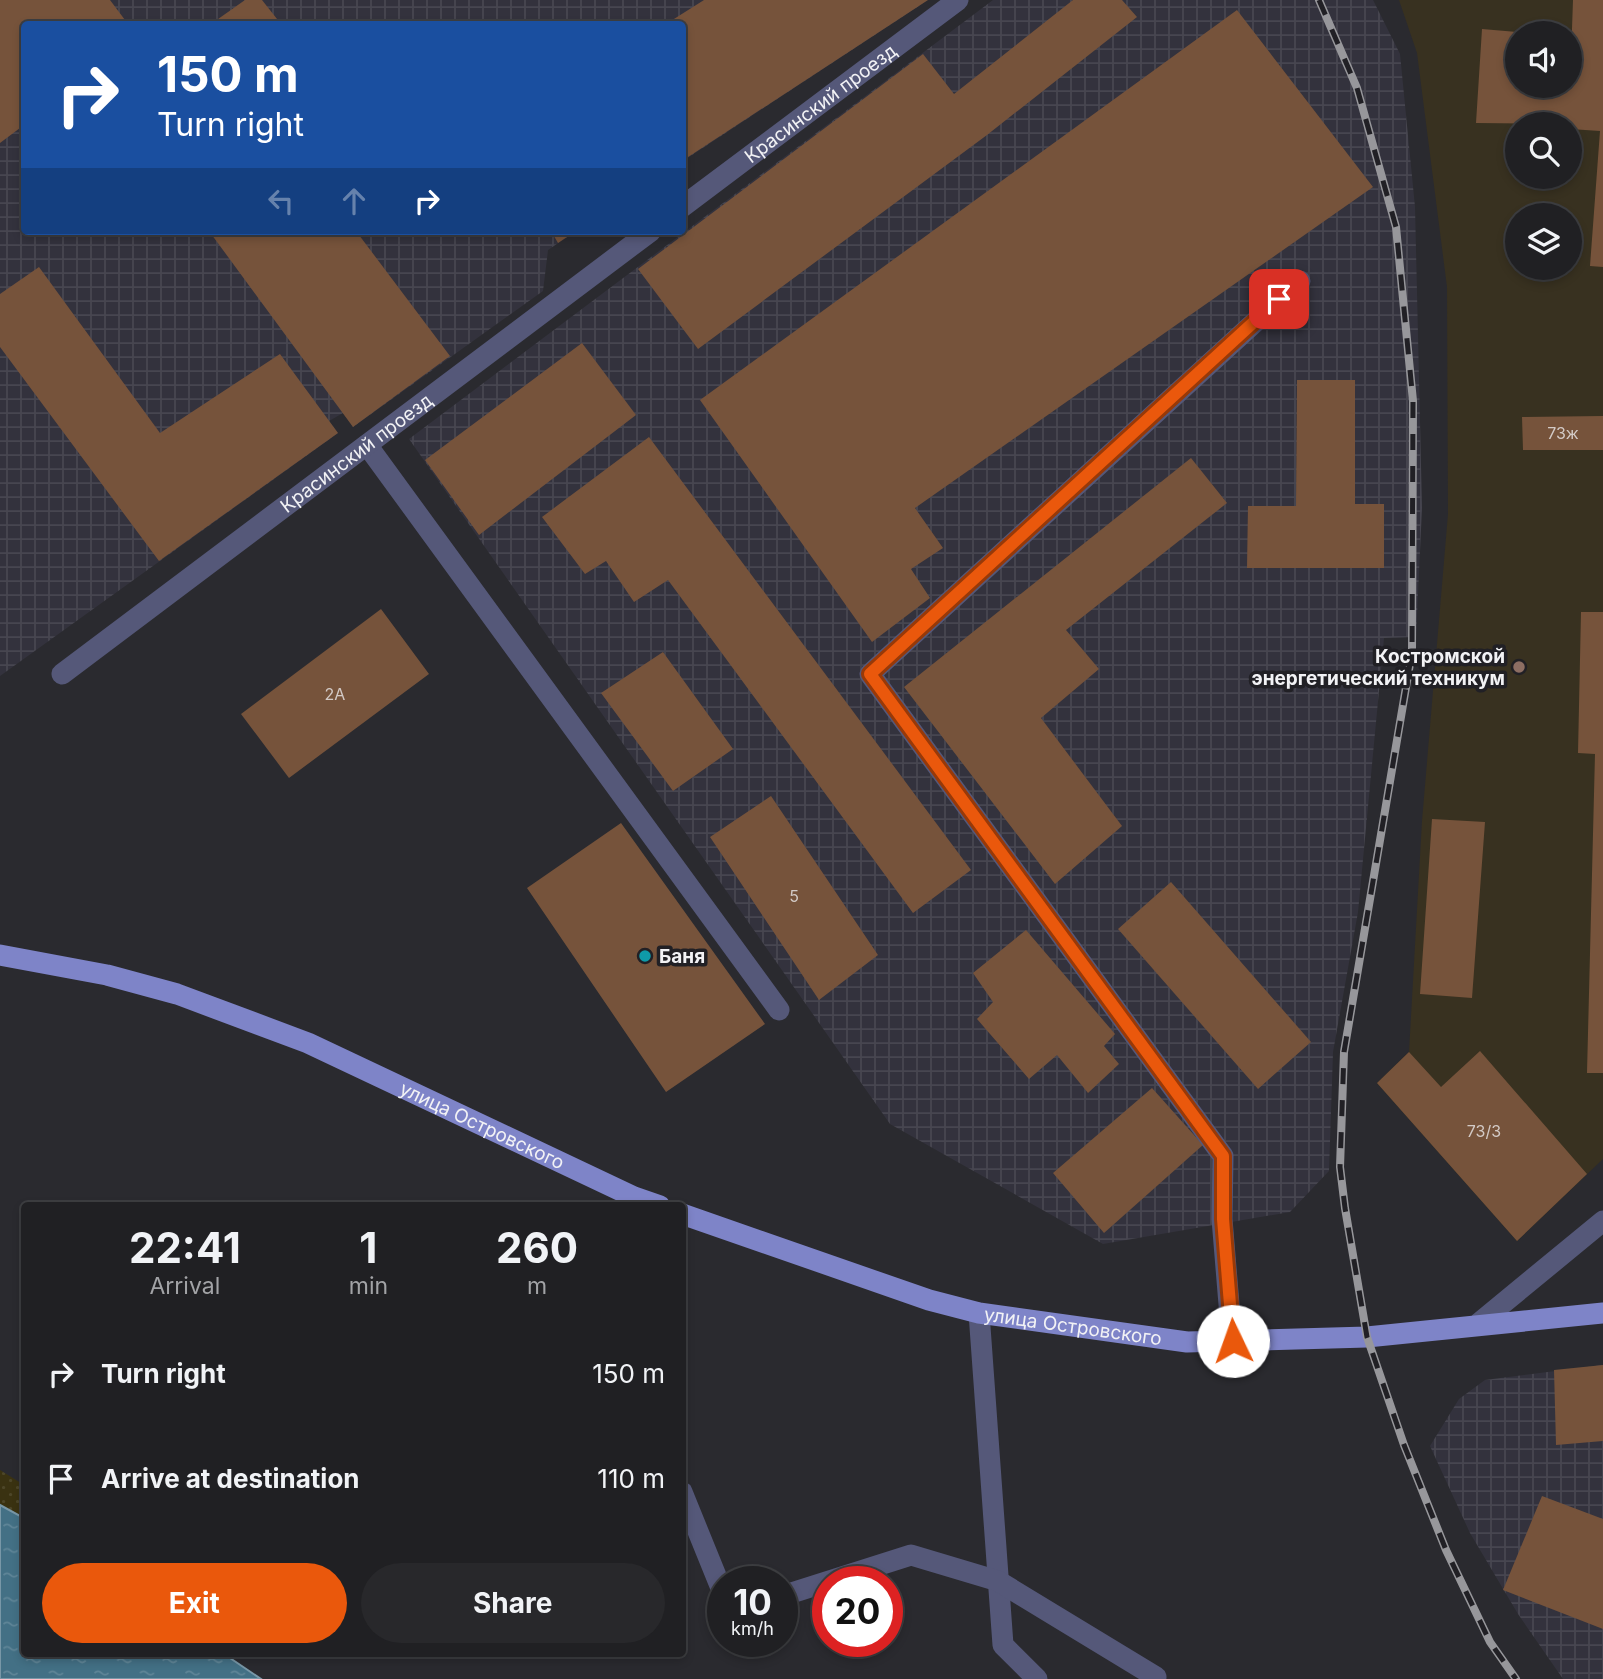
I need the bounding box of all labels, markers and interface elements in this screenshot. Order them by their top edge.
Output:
map controls [1505,21,1582,280]
button: sound [1505,21,1582,98]
street label: Красинский проезд [740,39,901,168]
text: 150 m [157,45,299,104]
icon: right [42,49,133,140]
text: Turn right [157,105,304,144]
button: search [1505,112,1582,189]
icon: left [262,182,300,220]
icon: ahead [335,182,373,220]
icon: right [408,182,446,220]
button: layers [1505,203,1582,280]
pin [1249,269,1309,329]
icon: arrive [1260,280,1298,318]
street label: Красинский проезд [276,389,437,518]
house number: 73ж [1547,423,1579,443]
place label: Костромской энергетический техникум [1252,645,1505,690]
marker: Костромской энергетический техникум [1511,659,1527,675]
house number: 2А [325,684,345,704]
house number: 5 [789,886,799,906]
place label: Баня [659,945,705,968]
marker: Баня [637,948,653,964]
street label: улица Островского [396,1077,568,1174]
house number: 73/3 [1467,1121,1501,1141]
text: 22:41 [129,1222,241,1273]
text: 1 [359,1222,377,1273]
text: 260 [496,1222,578,1273]
text: Arrival [149,1272,220,1300]
text: min [349,1272,388,1300]
text: m [527,1272,547,1300]
street label: улица Островского [982,1303,1163,1350]
position arrow [1196,1304,1270,1378]
icon: right [42,1355,80,1393]
text: Turn right [101,1358,226,1389]
text: 150 m [592,1358,665,1389]
icon: arrive [42,1460,80,1498]
text: Arrive at destination [101,1463,360,1494]
text: 110 m [597,1463,665,1494]
button: Exit [42,1563,347,1643]
button: Share [361,1563,665,1643]
speed limit sign: 20 [812,1566,903,1657]
text: 10 [733,1581,772,1623]
text: km/h [731,1618,774,1639]

